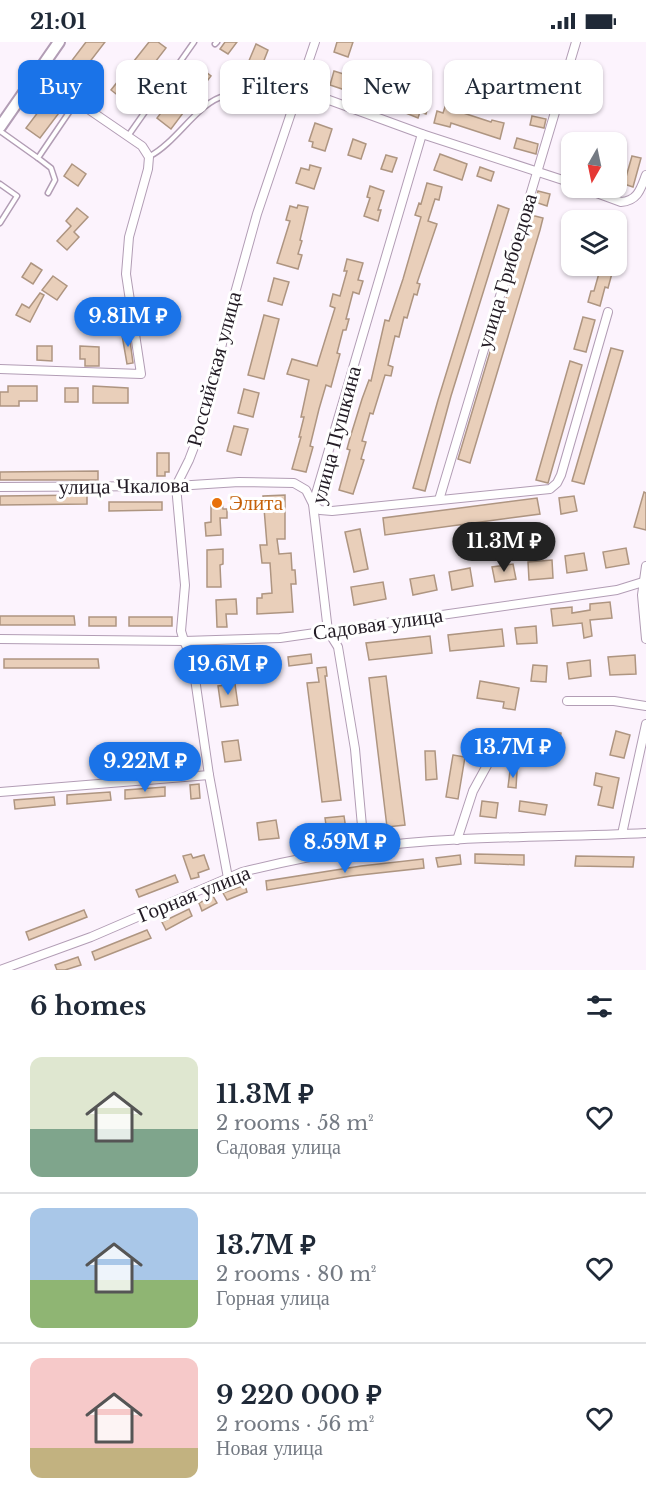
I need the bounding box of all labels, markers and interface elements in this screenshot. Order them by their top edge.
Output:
text: 21:01 [30,8,86,35]
chip: Buy [18,60,104,114]
chip: Rent [116,60,208,114]
chip: Filters [220,60,330,114]
chip: New [342,60,432,114]
chip: Apartment [444,60,603,114]
north arrow [561,132,627,198]
map controls [561,132,627,276]
street label: улица Грибоедова [471,190,543,352]
button: layers [561,210,627,276]
street label: Российская улица [181,288,247,449]
pin: 9.81M ₽ [73,297,183,348]
text: 9.81M ₽ [88,304,168,328]
street label: улица Пушкина [305,363,367,507]
street label: улица Чкалова [58,472,190,500]
place label: Элита [229,490,284,516]
marker: Элита [210,496,224,510]
pin: 11.3M ₽ [449,522,559,573]
text: 11.3M ₽ [466,529,542,553]
street label: Садовая улица [311,602,445,646]
pin: 19.6M ₽ [173,645,283,696]
text: 19.6M ₽ [188,652,268,676]
pin: 13.7M ₽ [458,728,568,779]
text: 13.7M ₽ [475,735,551,759]
pin: 9.22M ₽ [90,742,200,793]
text: 9.22M ₽ [103,749,187,773]
pin: 8.59M ₽ [290,823,400,874]
text: 8.59M ₽ [303,830,387,854]
street label: Горная улица [134,859,255,928]
text: 6 homes [30,990,146,1022]
icon: filters [583,990,616,1023]
text: 11.3M ₽ [216,1078,314,1110]
icon: home [78,1081,150,1153]
icon: heart [583,1101,616,1134]
text: 2 rooms · 58 m² [216,1111,374,1135]
text: Садовая улица [216,1135,341,1159]
text: 13.7M ₽ [216,1229,316,1261]
icon: home [78,1232,150,1304]
icon: heart [583,1252,616,1285]
text: 2 rooms · 80 m² [216,1262,377,1286]
text: Горная улица [216,1286,330,1310]
text: 9 220 000 ₽ [216,1379,382,1411]
icon: home [78,1382,150,1454]
icon: heart [583,1402,616,1435]
text: 2 rooms · 56 m² [216,1412,374,1436]
text: Новая улица [216,1436,323,1460]

